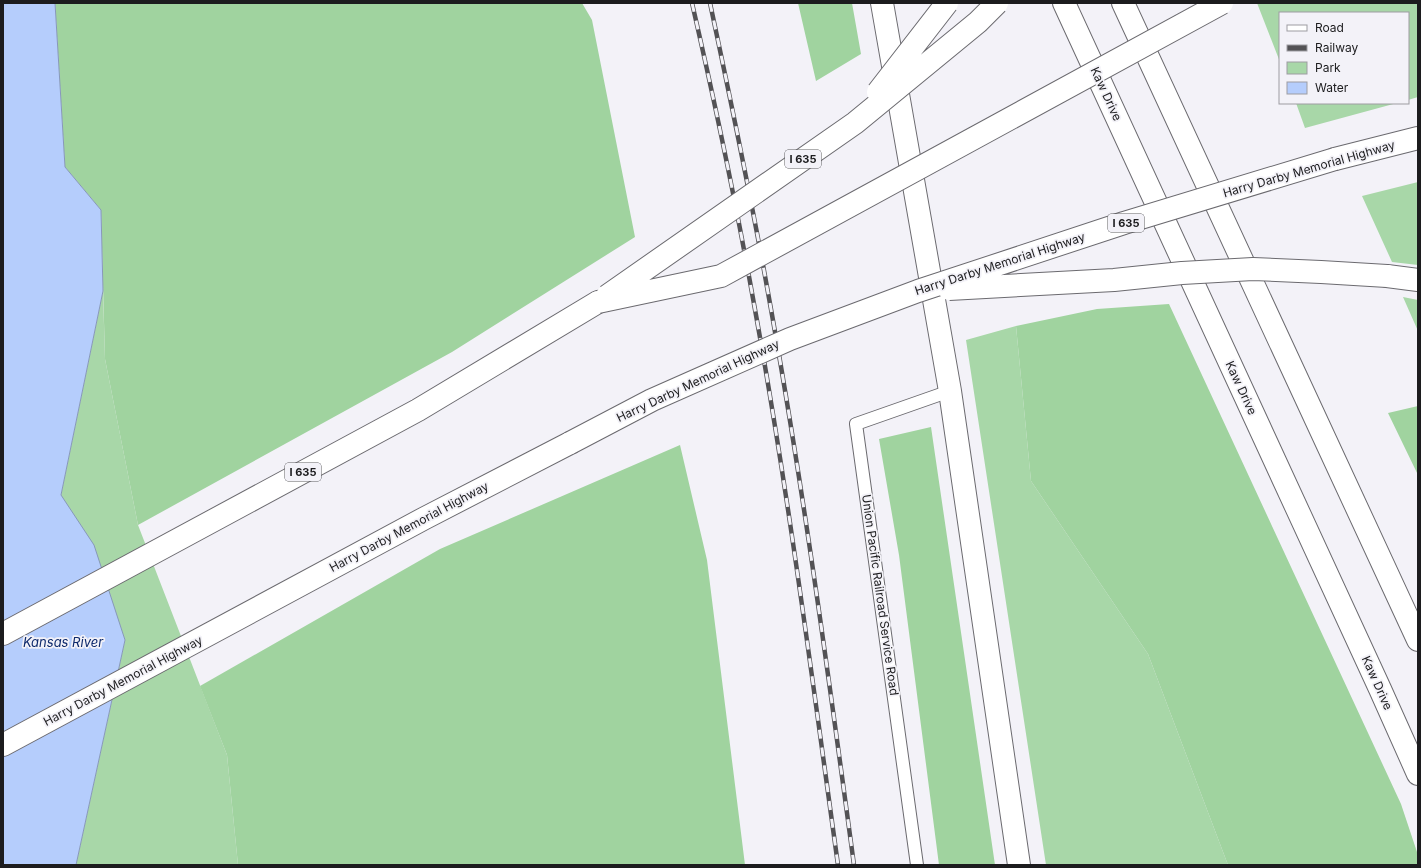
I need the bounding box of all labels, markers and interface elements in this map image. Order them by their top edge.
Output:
legend [1279,12,1409,104]
text: Road [1315,20,1344,35]
text: Railway [1315,40,1359,55]
text: Park [1315,60,1341,75]
street label: Kaw Drive [1087,64,1125,123]
text: Water [1315,80,1349,95]
street label: Harry Darby Memorial Highway [1221,137,1397,200]
road number: I 635 [785,150,821,168]
road number: I 635 [1108,214,1144,232]
street label: Harry Darby Memorial Highway [913,229,1087,298]
street label: Harry Darby Memorial Highway [614,336,782,425]
street label: Kaw Drive [1222,358,1260,417]
road number: I 635 [285,463,321,481]
street label: Harry Darby Memorial Highway [327,478,491,575]
street label: Union Pacific Railroad Service Road [859,493,902,696]
street label: Harry Darby Memorial Highway [41,632,205,729]
water label: Kansas River [23,634,104,650]
street label: Kaw Drive [1359,653,1396,712]

